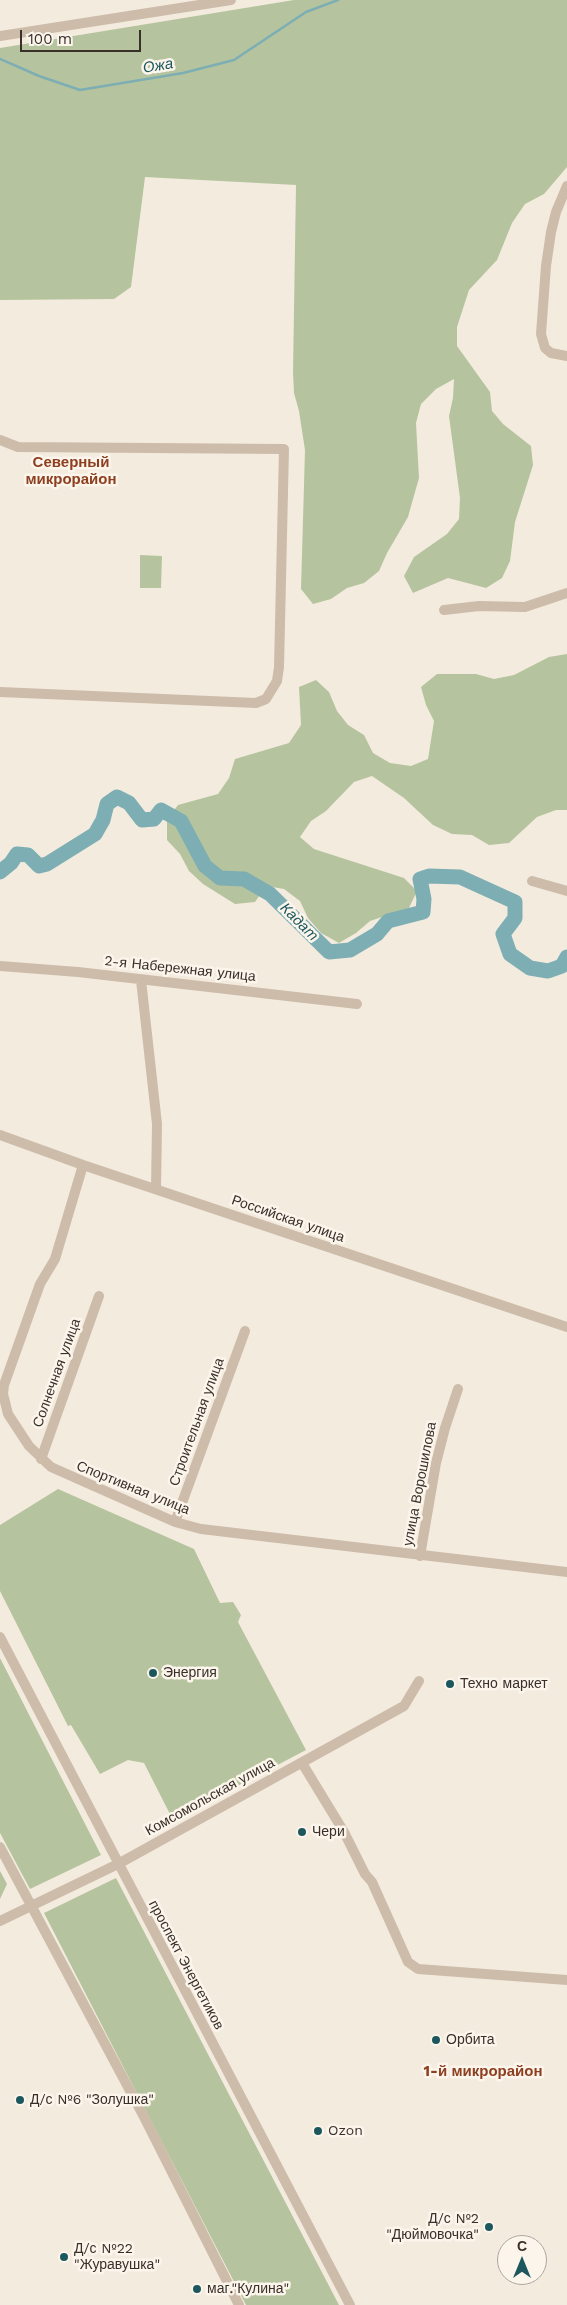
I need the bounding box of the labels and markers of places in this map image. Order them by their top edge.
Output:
place label: Энергия [163,1665,217,1681]
marker: Энергия [147,1667,159,1679]
place label: Техно маркет [460,1676,548,1692]
marker: Техно маркет [444,1678,456,1690]
place label: Чери [312,1824,345,1840]
marker: Чери [296,1826,308,1838]
place label: Орбита [446,2032,495,2048]
marker: Орбита [430,2034,442,2046]
place label: Д/с №6 "Золушка" [30,2092,154,2108]
marker: Д/с №6 "Золушка" [14,2094,26,2106]
place label: Ozon [328,2123,363,2139]
marker: Ozon [312,2125,324,2137]
place label: Д/с №2 "Дюймовочка" [386,2211,479,2244]
marker: Д/с №2 "Дюймовочка" [483,2221,495,2233]
place label: Д/с №22 "Журавушка" [74,2241,160,2274]
marker: Д/с №22 "Журавушка" [58,2251,70,2263]
place label: маг."Кулина" [207,2281,289,2297]
marker: маг."Кулина" [191,2283,203,2295]

